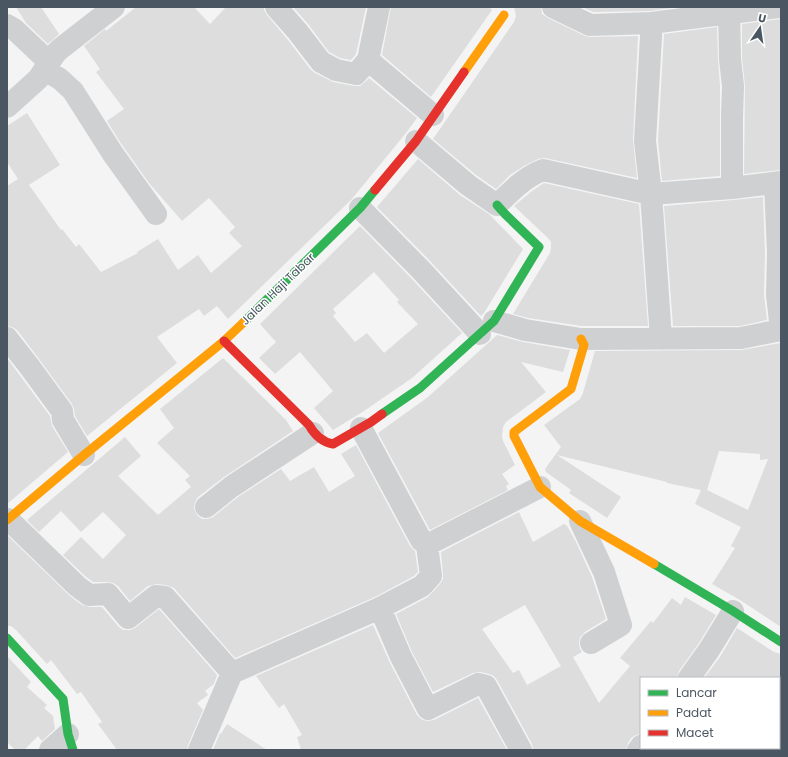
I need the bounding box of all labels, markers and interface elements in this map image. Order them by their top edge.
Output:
north arrow [740,8,780,48]
text: U [757,10,768,27]
street label: Jalan Haji Tabar [237,248,319,329]
legend [640,677,780,749]
text: Lancar [676,684,717,701]
text: Padat [676,704,712,721]
text: Macet [676,724,714,741]

